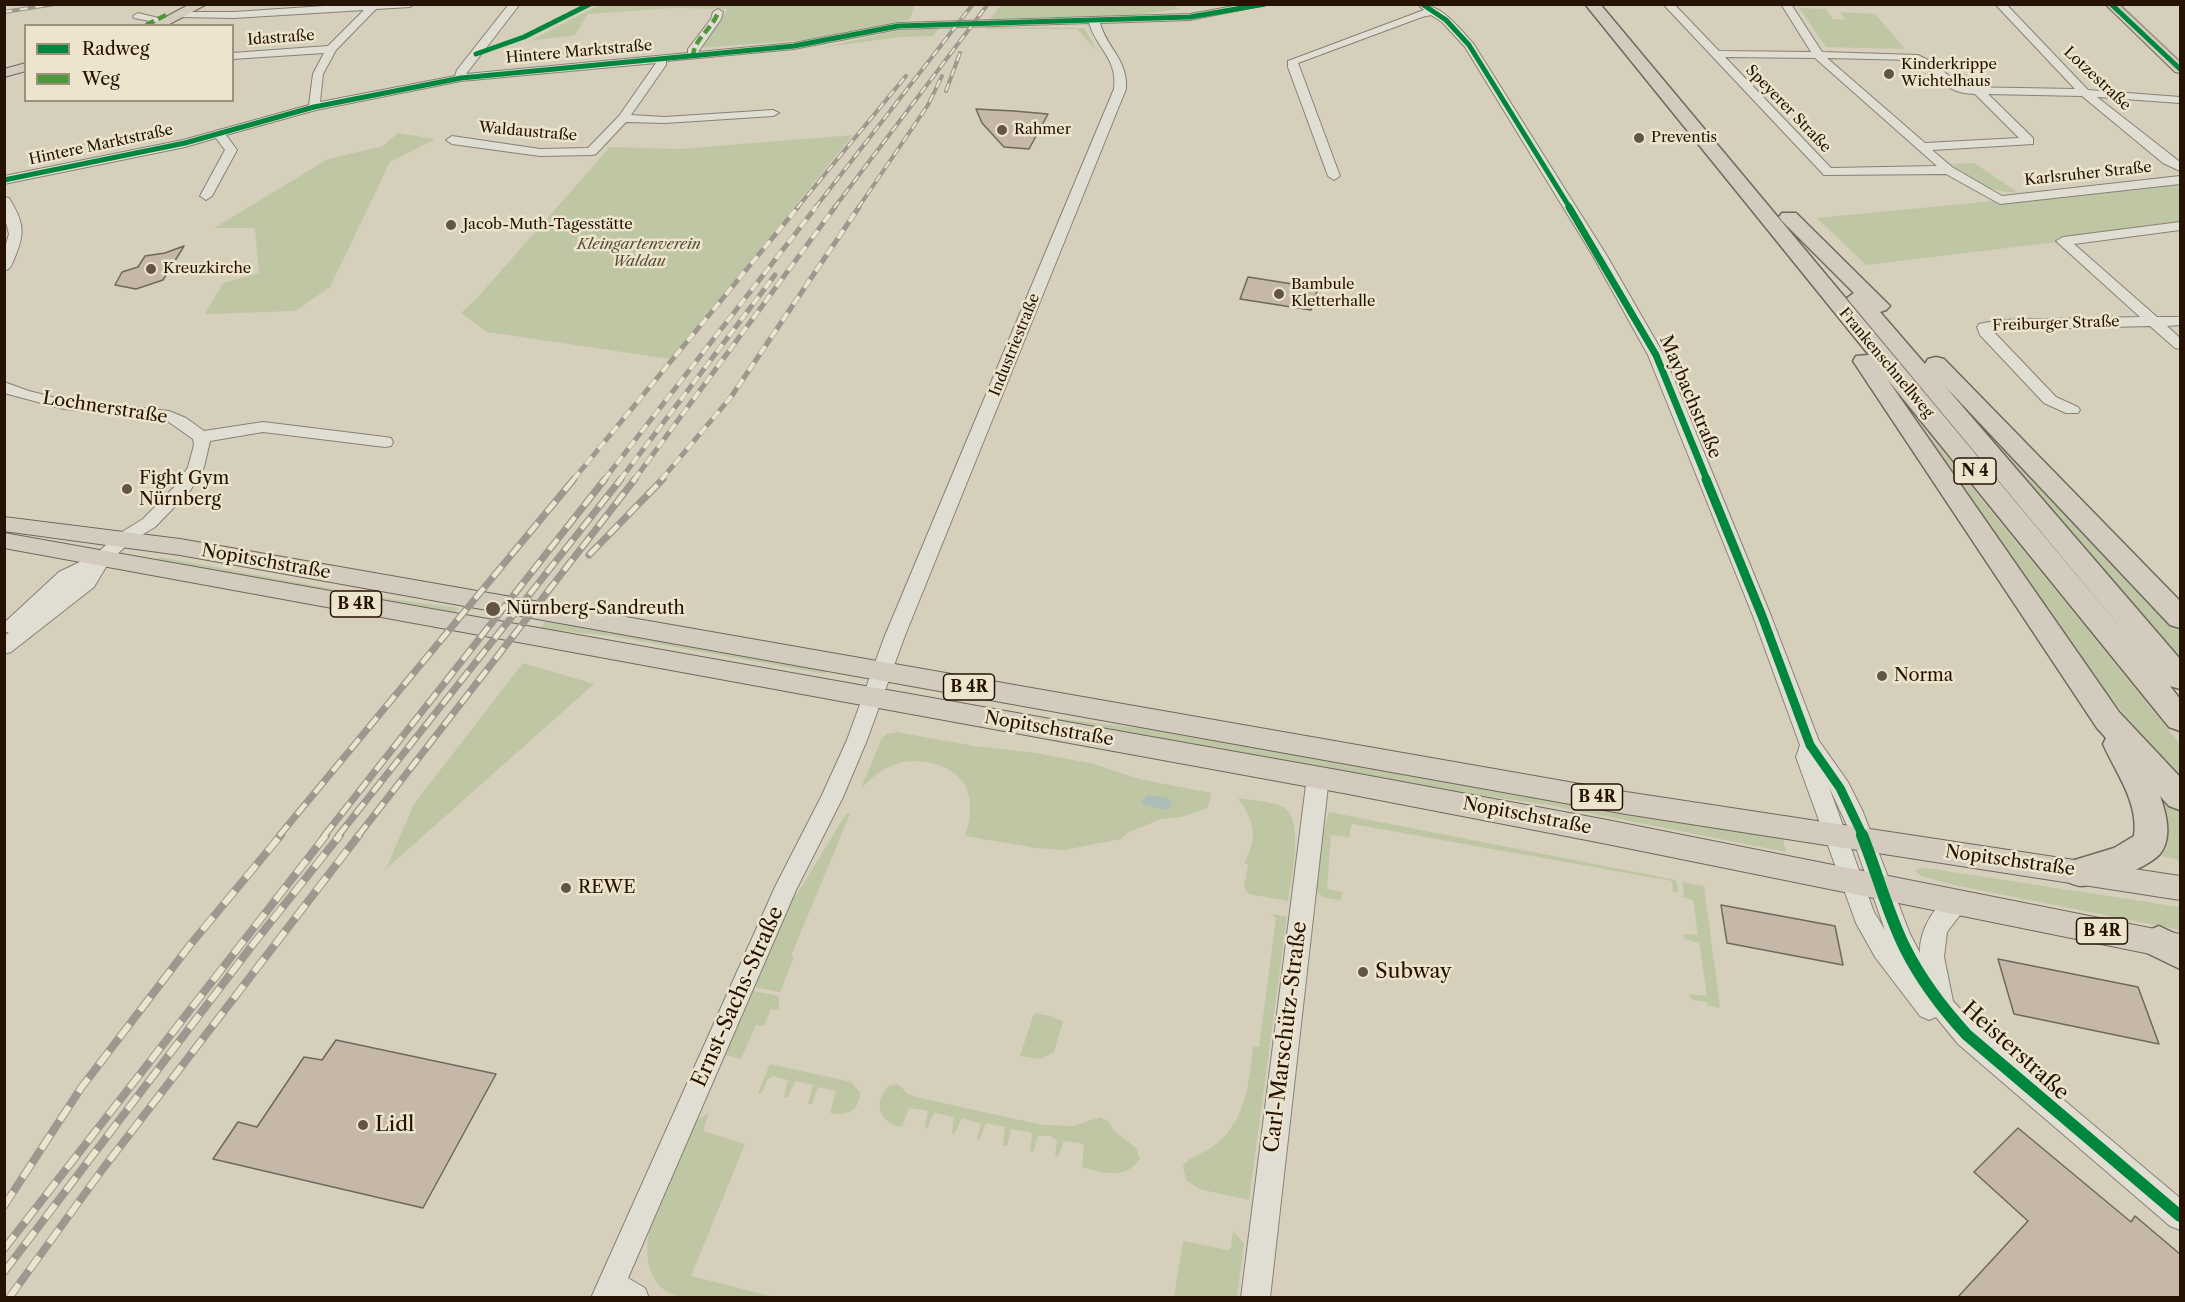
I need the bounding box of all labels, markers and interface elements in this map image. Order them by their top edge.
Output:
legend [24,24,234,102]
street label: Idastraße [247,27,315,49]
street label: Hintere Marktstraße [505,37,653,67]
text: Radweg [82,38,149,60]
street label: Lotzestraße [2060,43,2134,115]
place label: Kinderkrippe Wichtelhaus [1901,56,1997,91]
street label: Speyerer Straße [1742,61,1834,157]
marker: Kinderkrippe Wichtelhaus [1882,67,1896,81]
text: Weg [82,68,120,90]
street label: Waldaustraße [478,119,578,145]
street label: Hintere Marktstraße [27,121,175,169]
place label: Rahmer [1014,121,1071,139]
marker: Rahmer [995,123,1009,137]
place label: Preventis [1651,129,1717,147]
marker: Preventis [1632,131,1646,145]
street label: Karlsruher Straße [2024,158,2152,190]
place label: Jacob-Muth-Tagesstätte [463,216,633,234]
marker: Jacob-Muth-Tagesstätte [444,218,458,232]
park label: Kleingartenverein Waldau [577,236,701,271]
place label: Kreuzkirche [163,260,251,278]
marker: Kreuzkirche [144,262,158,276]
place label: Bambule Kletterhalle [1291,276,1375,311]
marker: Bambule Kletterhalle [1272,287,1286,301]
street label: Industriestraße [986,291,1044,399]
street label: Frankenschnellweg [1835,304,1937,422]
street label: Freiburger Straße [1992,313,2120,335]
street label: Maybachstraße [1654,332,1726,462]
street label: Lochnerstraße [41,387,169,429]
road number: N 4 [1954,458,1996,484]
place label: Fight Gym Nürnberg [139,468,229,510]
marker: Fight Gym Nürnberg [120,482,134,496]
street label: Nopitschstraße [200,540,332,584]
road number: B 4R [330,591,382,617]
place label: Nürnberg-Sandreuth [506,598,685,620]
marker: Nürnberg-Sandreuth [484,600,502,618]
place label: Norma [1894,665,1953,687]
marker: Norma [1875,669,1889,683]
road number: B 4R [944,674,994,700]
street label: Nopitschstraße [983,707,1115,751]
road number: B 4R [1572,784,1622,810]
street label: Nopitschstraße [1461,793,1593,839]
street label: Nopitschstraße [1944,841,2076,881]
place label: REWE [578,877,636,899]
marker: REWE [559,881,573,895]
street label: Ernst-Sachs-Straße [687,903,789,1091]
road number: B 4R [2076,918,2128,944]
street label: Carl-Marschütz-Straße [1259,920,1313,1154]
place label: Subway [1375,959,1452,985]
marker: Subway [1356,965,1370,979]
street label: Heisterstraße [1956,996,2074,1106]
place label: Lidl [375,1112,414,1138]
marker: Lidl [356,1118,370,1132]

